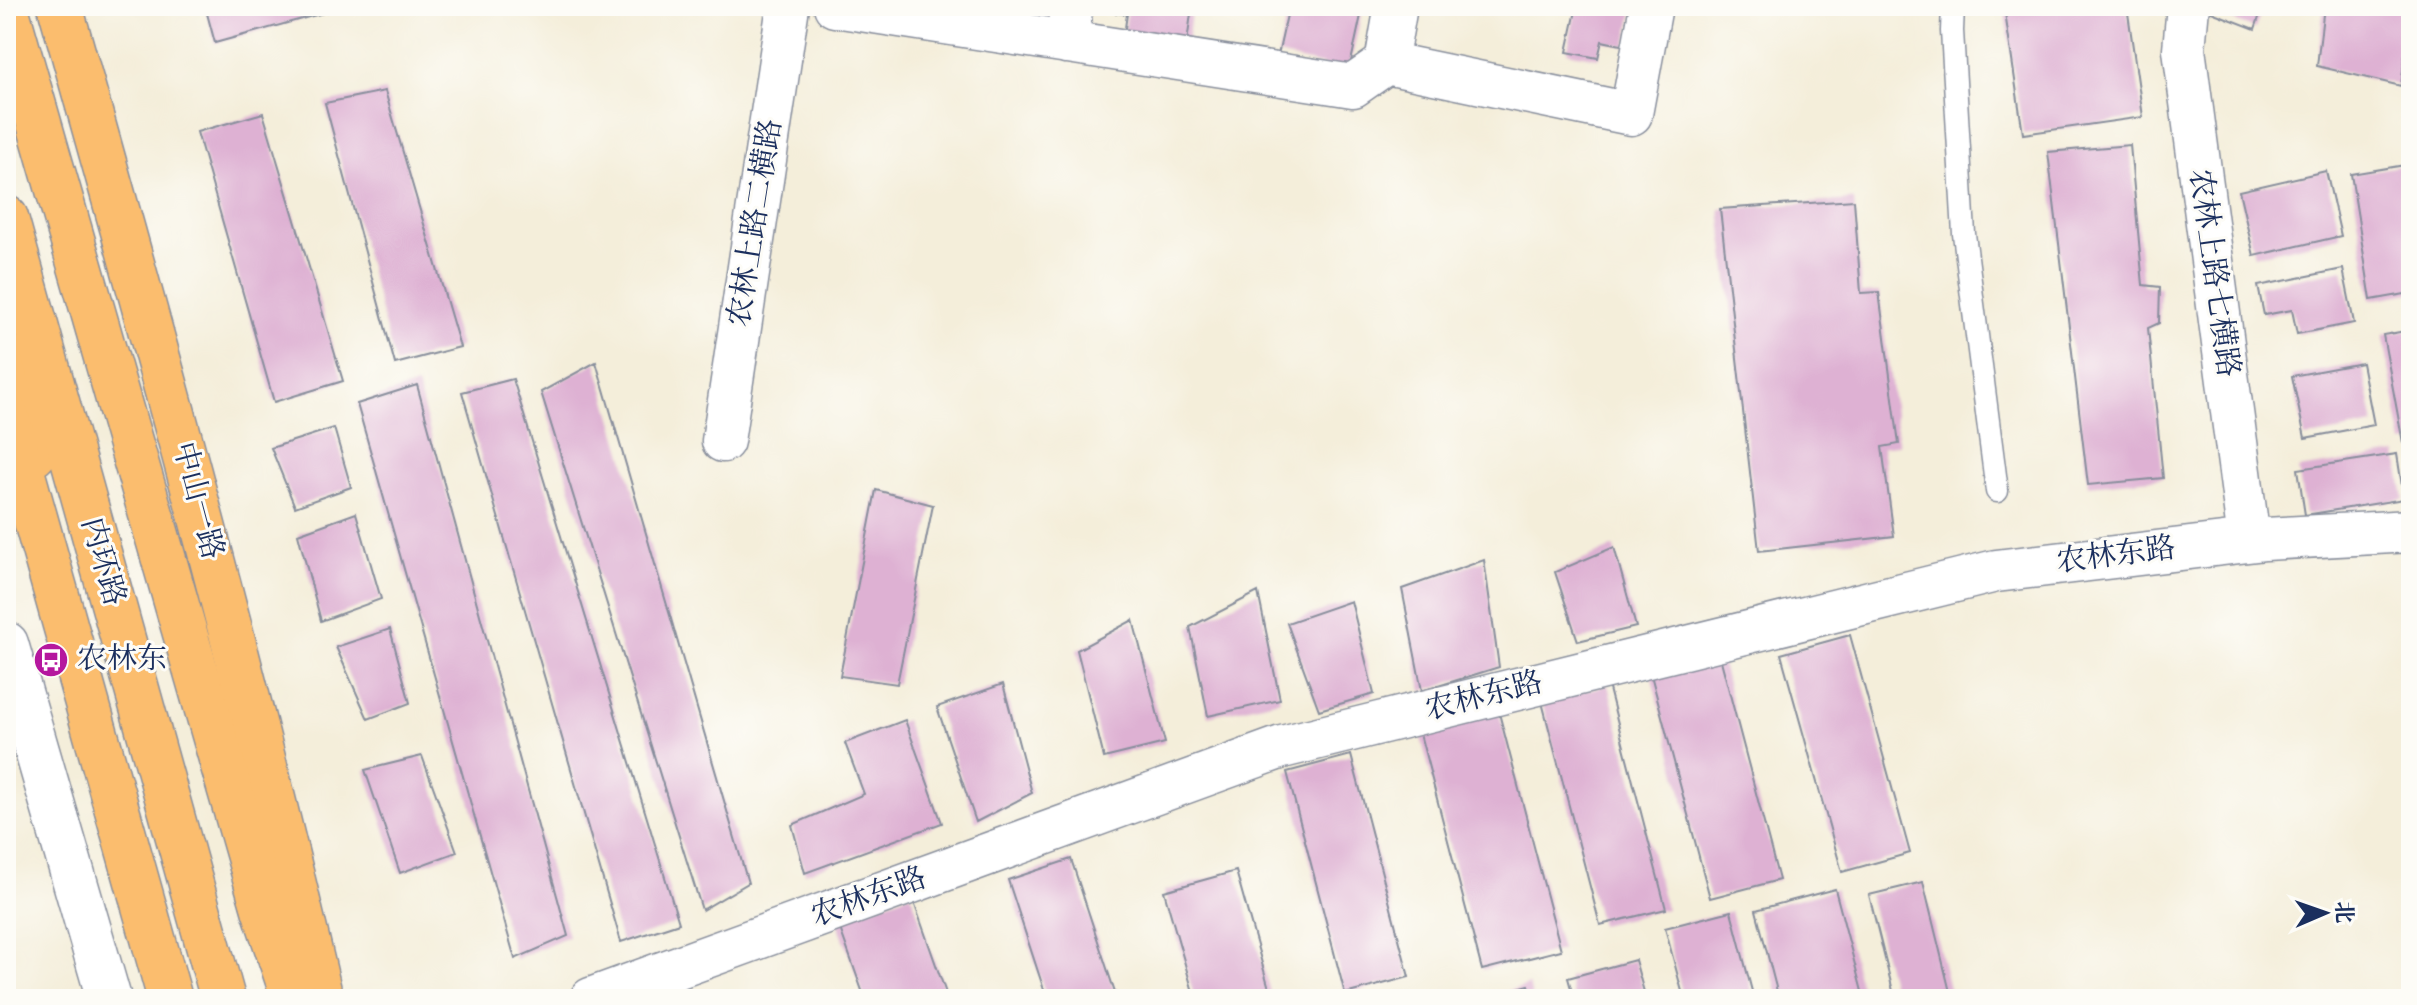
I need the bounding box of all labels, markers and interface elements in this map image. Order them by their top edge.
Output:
street label: 农林上路二横路 [722,116,787,329]
street label: 农林上路七横路 [2184,167,2245,379]
street label: 中山一路 [167,438,230,563]
street label: 内环路 [75,514,132,609]
street label: 农林东路 [2054,531,2177,578]
bus stop icon: 农林东 [32,641,70,679]
place label: 农林东 [77,642,167,675]
street label: 农林东路 [1421,665,1546,726]
street label: 农林东路 [806,861,931,933]
north arrow [2285,873,2365,953]
text: 北 [2332,901,2355,924]

